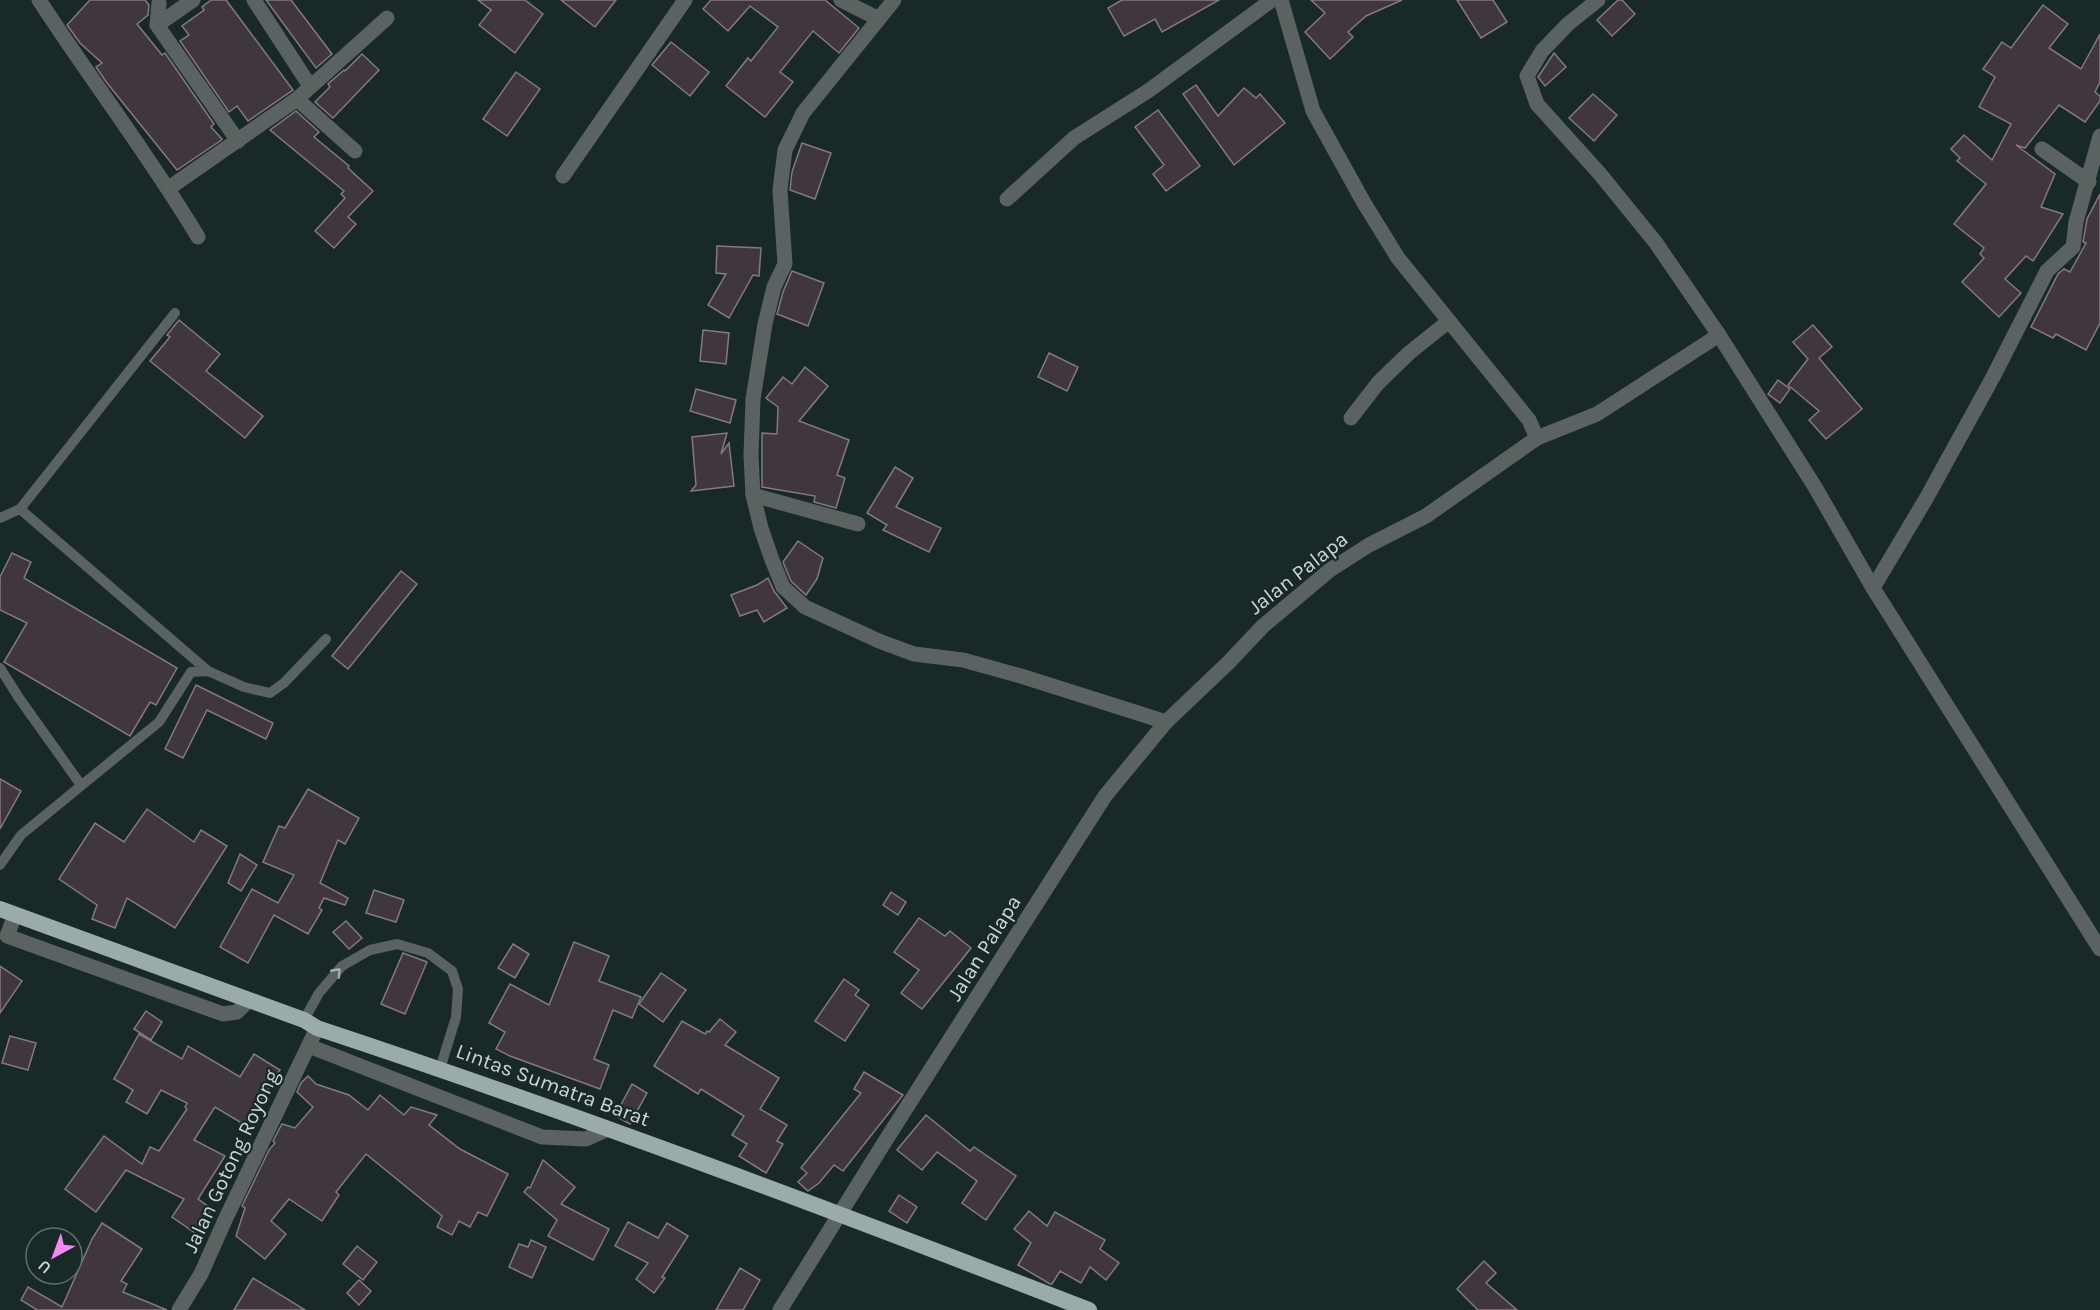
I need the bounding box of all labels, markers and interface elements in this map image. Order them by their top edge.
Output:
street label: Jalan Palapa [1243,527,1353,619]
street label: Jalan Palapa [942,891,1026,1005]
one-way arrow [330,968,341,979]
street label: Lintas Sumatra Barat [453,1039,653,1131]
street label: Jalan Gotong Royong [178,1066,284,1256]
north arrow [24,1226,84,1286]
text: U [34,1256,55,1278]

